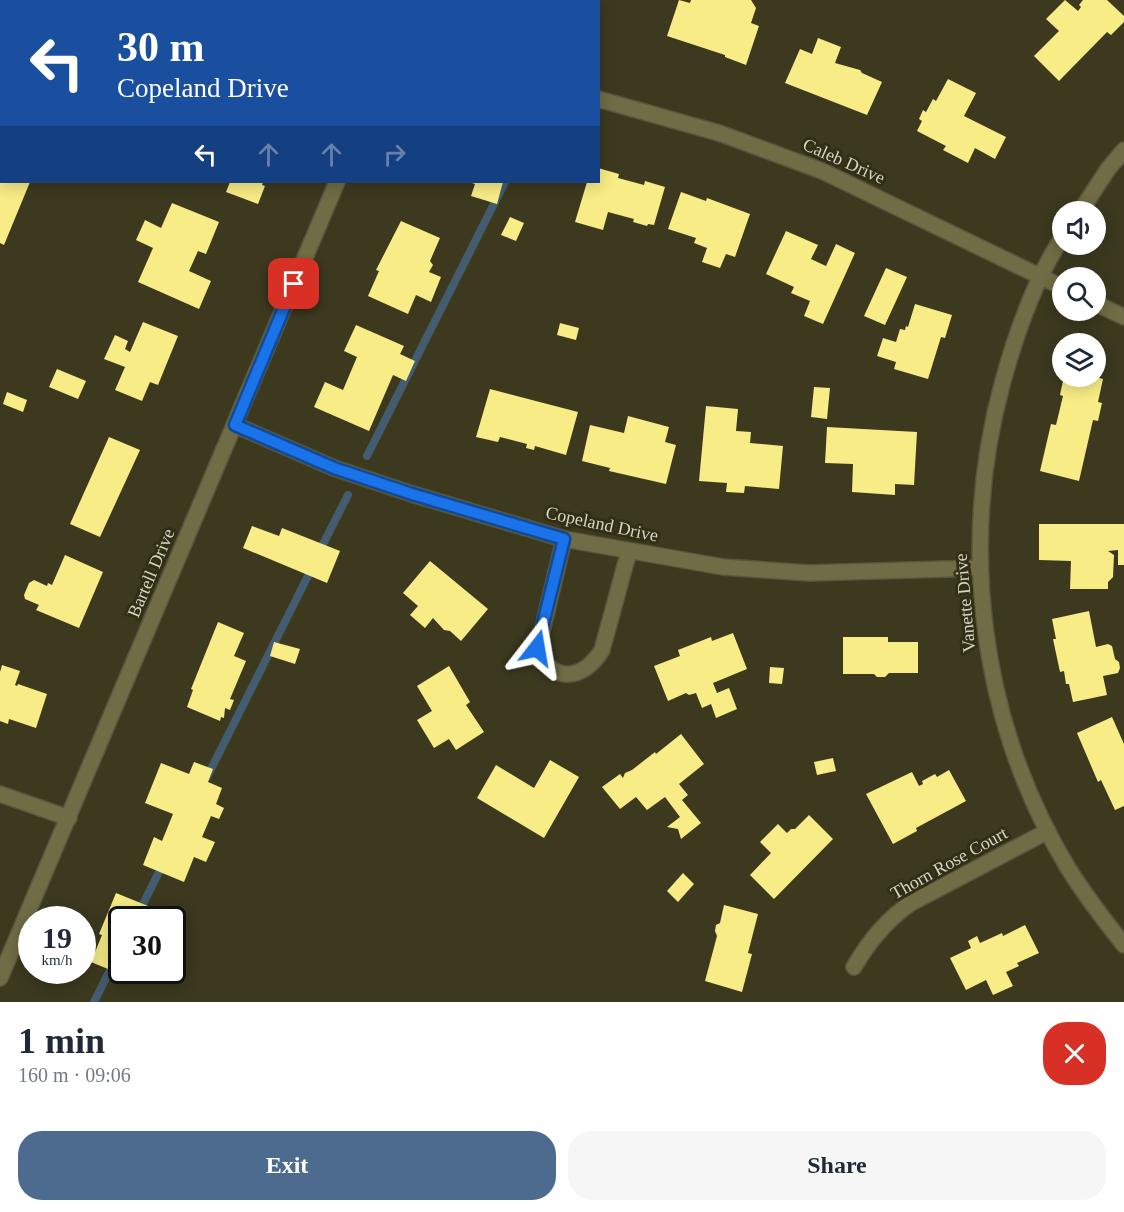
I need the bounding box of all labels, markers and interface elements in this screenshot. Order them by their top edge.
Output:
icon: left [18,24,96,102]
text: 30 m [117,24,205,70]
text: Copeland Drive [117,73,289,103]
street label: Caleb Drive [800,134,888,188]
icon: left [189,138,222,171]
icon: ahead [252,138,285,171]
icon: ahead [315,138,348,171]
icon: right [378,138,411,171]
map controls [1052,201,1106,387]
button: sound [1052,201,1106,255]
pin [268,258,319,309]
icon: arrive [277,267,310,300]
button: search [1052,267,1106,321]
button: layers [1052,333,1106,387]
street label: Copeland Drive [544,502,660,546]
street label: Bartell Drive [123,526,179,620]
street label: Vanette Drive [951,553,979,653]
position arrow [505,616,569,680]
street label: Thorn Rose Court [887,823,1011,903]
speed limit sign: 30 [108,906,186,984]
text: 19 [42,921,72,954]
text: km/h [42,952,72,968]
text: 1 min [18,1021,105,1061]
button: close [1043,1022,1106,1085]
text: 160 m · 09:06 [18,1064,131,1086]
button: Exit [18,1131,556,1200]
button: Share [568,1131,1106,1200]

